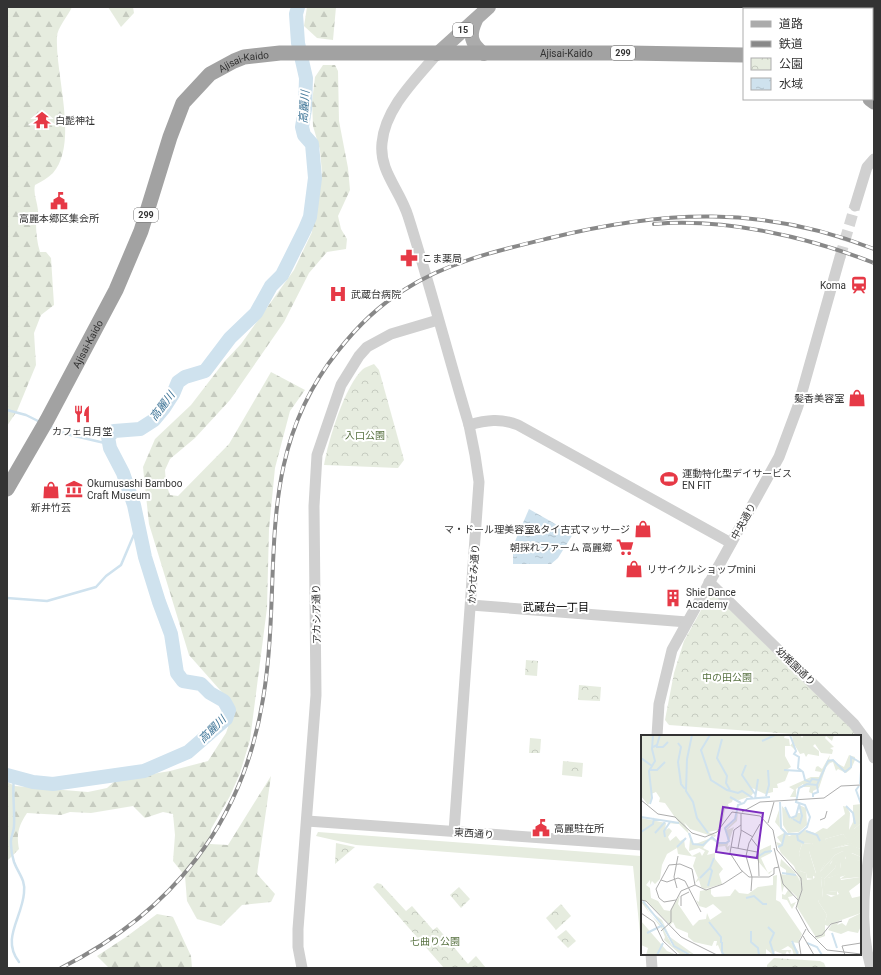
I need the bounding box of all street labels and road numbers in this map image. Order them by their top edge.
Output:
road number: 15 [453,23,473,37]
road number: 299 [611,46,635,60]
street label: Ajisai-Kaido [540,48,593,59]
street label: Ajisai-Kaido [217,49,270,74]
road number: 299 [134,208,158,222]
street label: Ajisai-Kaido [71,318,105,370]
street label: 中央通り [729,501,758,541]
street label: かわせみ通り [466,544,481,604]
street label: アカシア通り [310,584,323,644]
street label: 幼稚園通り [774,645,817,688]
street label: 東西通り [454,827,494,840]

